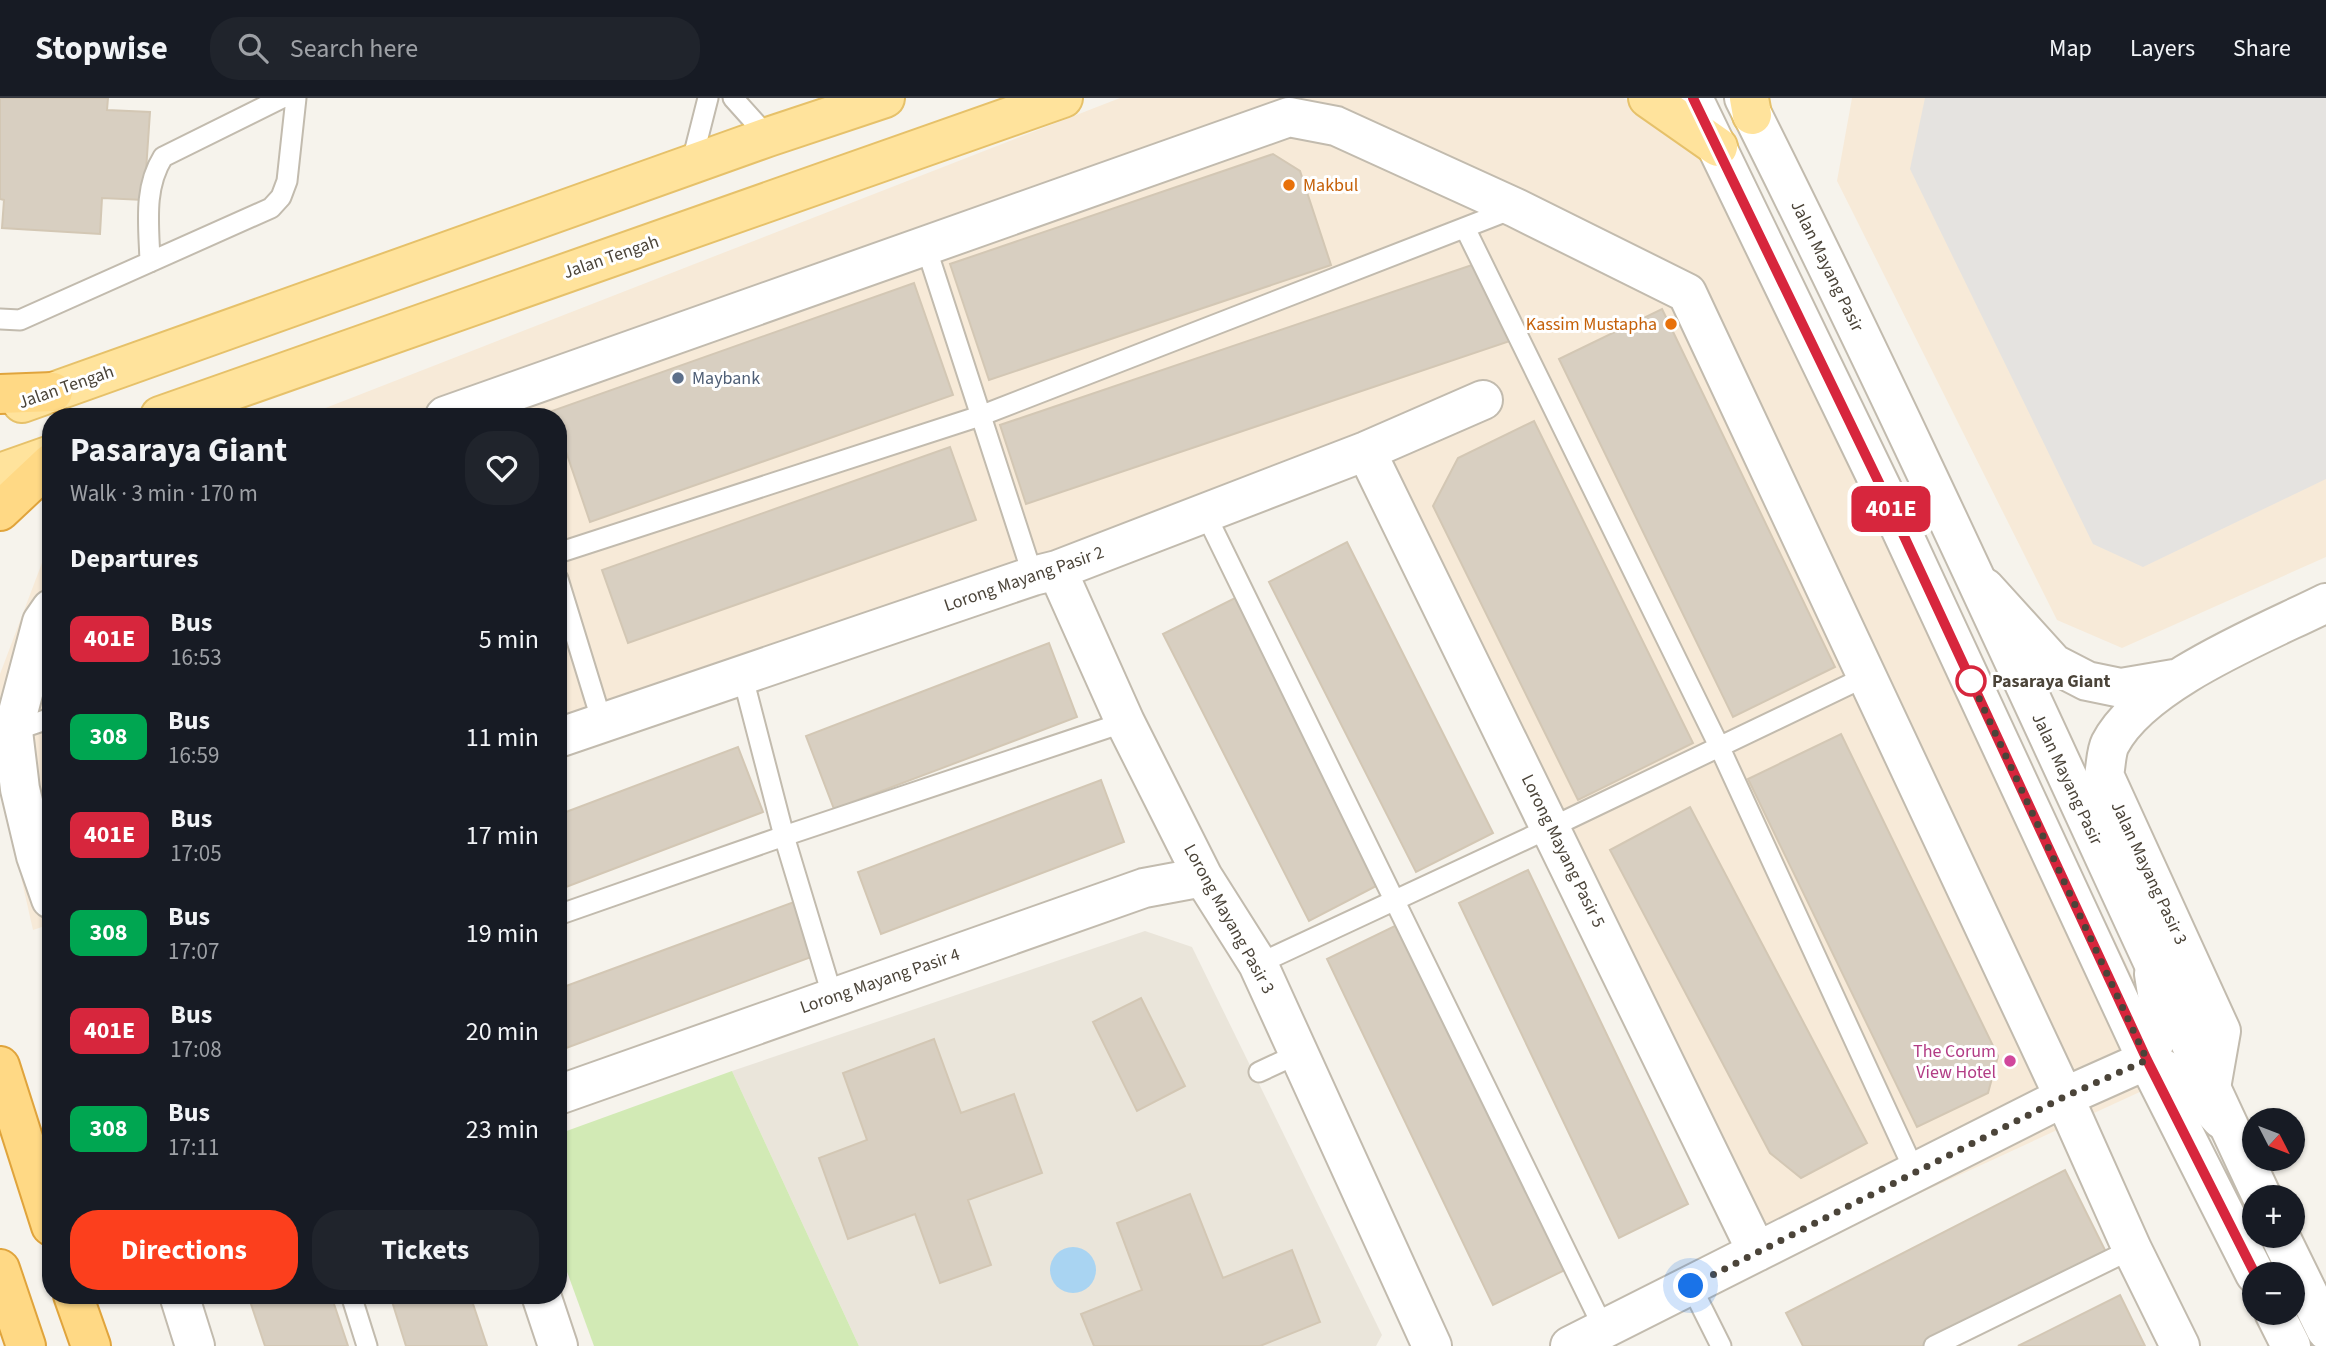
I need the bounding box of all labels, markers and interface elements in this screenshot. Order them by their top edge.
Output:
search box [210,17,700,80]
text: Stopwise [35,25,168,72]
icon: search [234,29,272,67]
text: Search here [290,30,418,67]
text: Map [2049,31,2092,66]
text: Layers [2130,31,2195,66]
text: Share [2233,31,2291,66]
place label: Makbul [1303,173,1358,198]
marker: Makbul [1281,177,1297,193]
street label: Jalan Mayang Pasir [1784,196,1870,337]
street label: Jalan Tengah [560,229,662,285]
place label: Kassim Mustapha [1526,312,1657,337]
marker: Kassim Mustapha [1663,316,1679,332]
street label: Jalan Tengah [15,359,117,415]
place label: Maybank [692,366,760,391]
marker: Maybank [670,370,686,386]
text: Pasaraya Giant [70,427,287,474]
button: heart [465,431,539,505]
text: Walk · 3 min · 170 m [70,477,258,510]
line badge: 401E [1842,486,1940,532]
text: 401E [1865,491,1917,526]
text: Departures [70,540,198,577]
street label: Lorong Mayang Pasir 2 [941,540,1107,618]
text: Bus [170,604,212,641]
text: 401E [84,621,135,656]
text: 5 min [479,621,539,658]
text: 16:53 [170,641,222,674]
marker: Pasaraya Giant [1956,666,1986,696]
place label: Pasaraya Giant [1992,669,2111,694]
text: Bus [168,702,210,739]
street label: Jalan Mayang Pasir [2025,709,2109,850]
text: 308 [89,719,128,754]
text: 11 min [466,719,539,756]
text: 16:59 [168,739,219,772]
street label: Lorong Mayang Pasir 5 [1515,770,1611,932]
street label: Jalan Mayang Pasir 3 [2105,797,2193,949]
text: Bus [170,800,212,837]
text: 401E [84,817,135,852]
text: 17 min [466,817,539,854]
text: 17:05 [170,837,222,870]
street label: Lorong Mayang Pasir 3 [1177,840,1281,998]
text: Bus [168,898,210,935]
text: 308 [89,915,128,950]
text: 19 min [466,915,539,952]
text: 17:07 [168,935,219,968]
street label: Lorong Mayang Pasir 4 [797,942,963,1020]
text: Bus [170,996,212,1033]
text: 401E [84,1013,135,1048]
text: 20 min [466,1013,539,1050]
text: 17:08 [170,1033,222,1066]
place label: The Corum View Hotel [1913,1039,1996,1085]
marker: The Corum View Hotel [2002,1053,2018,1069]
text: Bus [168,1094,210,1131]
north arrow [2242,1108,2305,1171]
map controls [2242,1108,2305,1325]
text: 308 [89,1111,128,1146]
text: 23 min [466,1111,539,1148]
text: 17:11 [168,1131,219,1164]
button: + [2242,1185,2305,1248]
button: Directions [70,1210,298,1290]
button: Tickets [312,1210,539,1290]
button: − [2242,1262,2305,1325]
your location [1673,1268,1708,1303]

